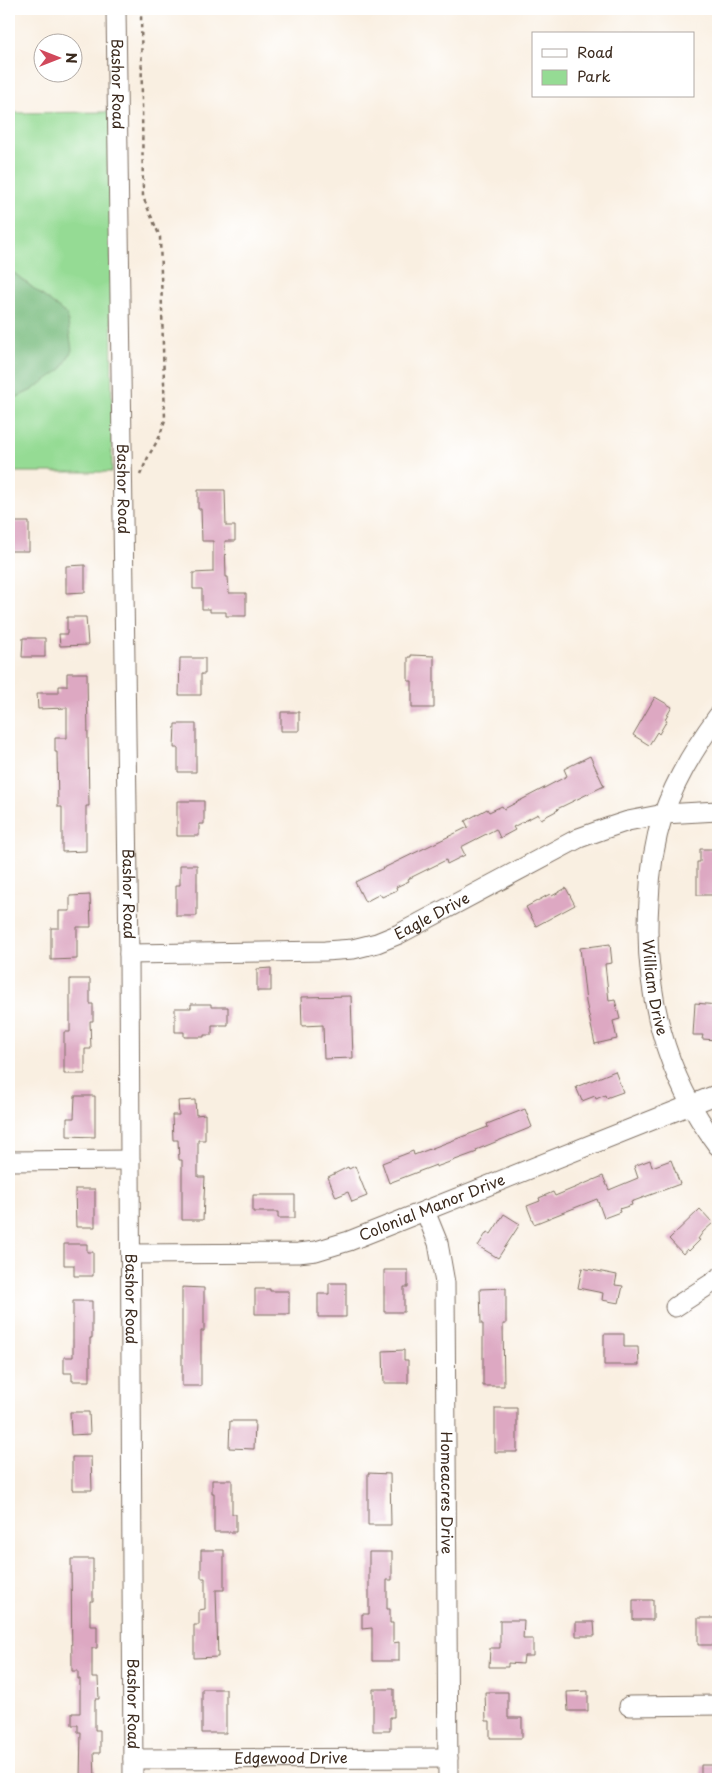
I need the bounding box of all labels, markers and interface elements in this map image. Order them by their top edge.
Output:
north arrow [32,32,82,82]
legend [532,32,694,98]
street label: Bashor Road [106,38,131,129]
text: Road [577,40,613,63]
text: N [61,52,82,64]
text: Park [577,64,611,87]
street label: Bashor Road [112,443,136,534]
street label: Bashor Road [118,848,142,939]
street label: Eagle Drive [390,886,473,945]
street label: William Drive [638,939,675,1038]
street label: Colonial Manor Drive [355,1167,508,1246]
street label: Bashor Road [120,1254,144,1344]
street label: Homeacres Drive [436,1432,460,1554]
street label: Bashor Road [122,1659,146,1749]
street label: Edgewood Drive [234,1745,348,1769]

